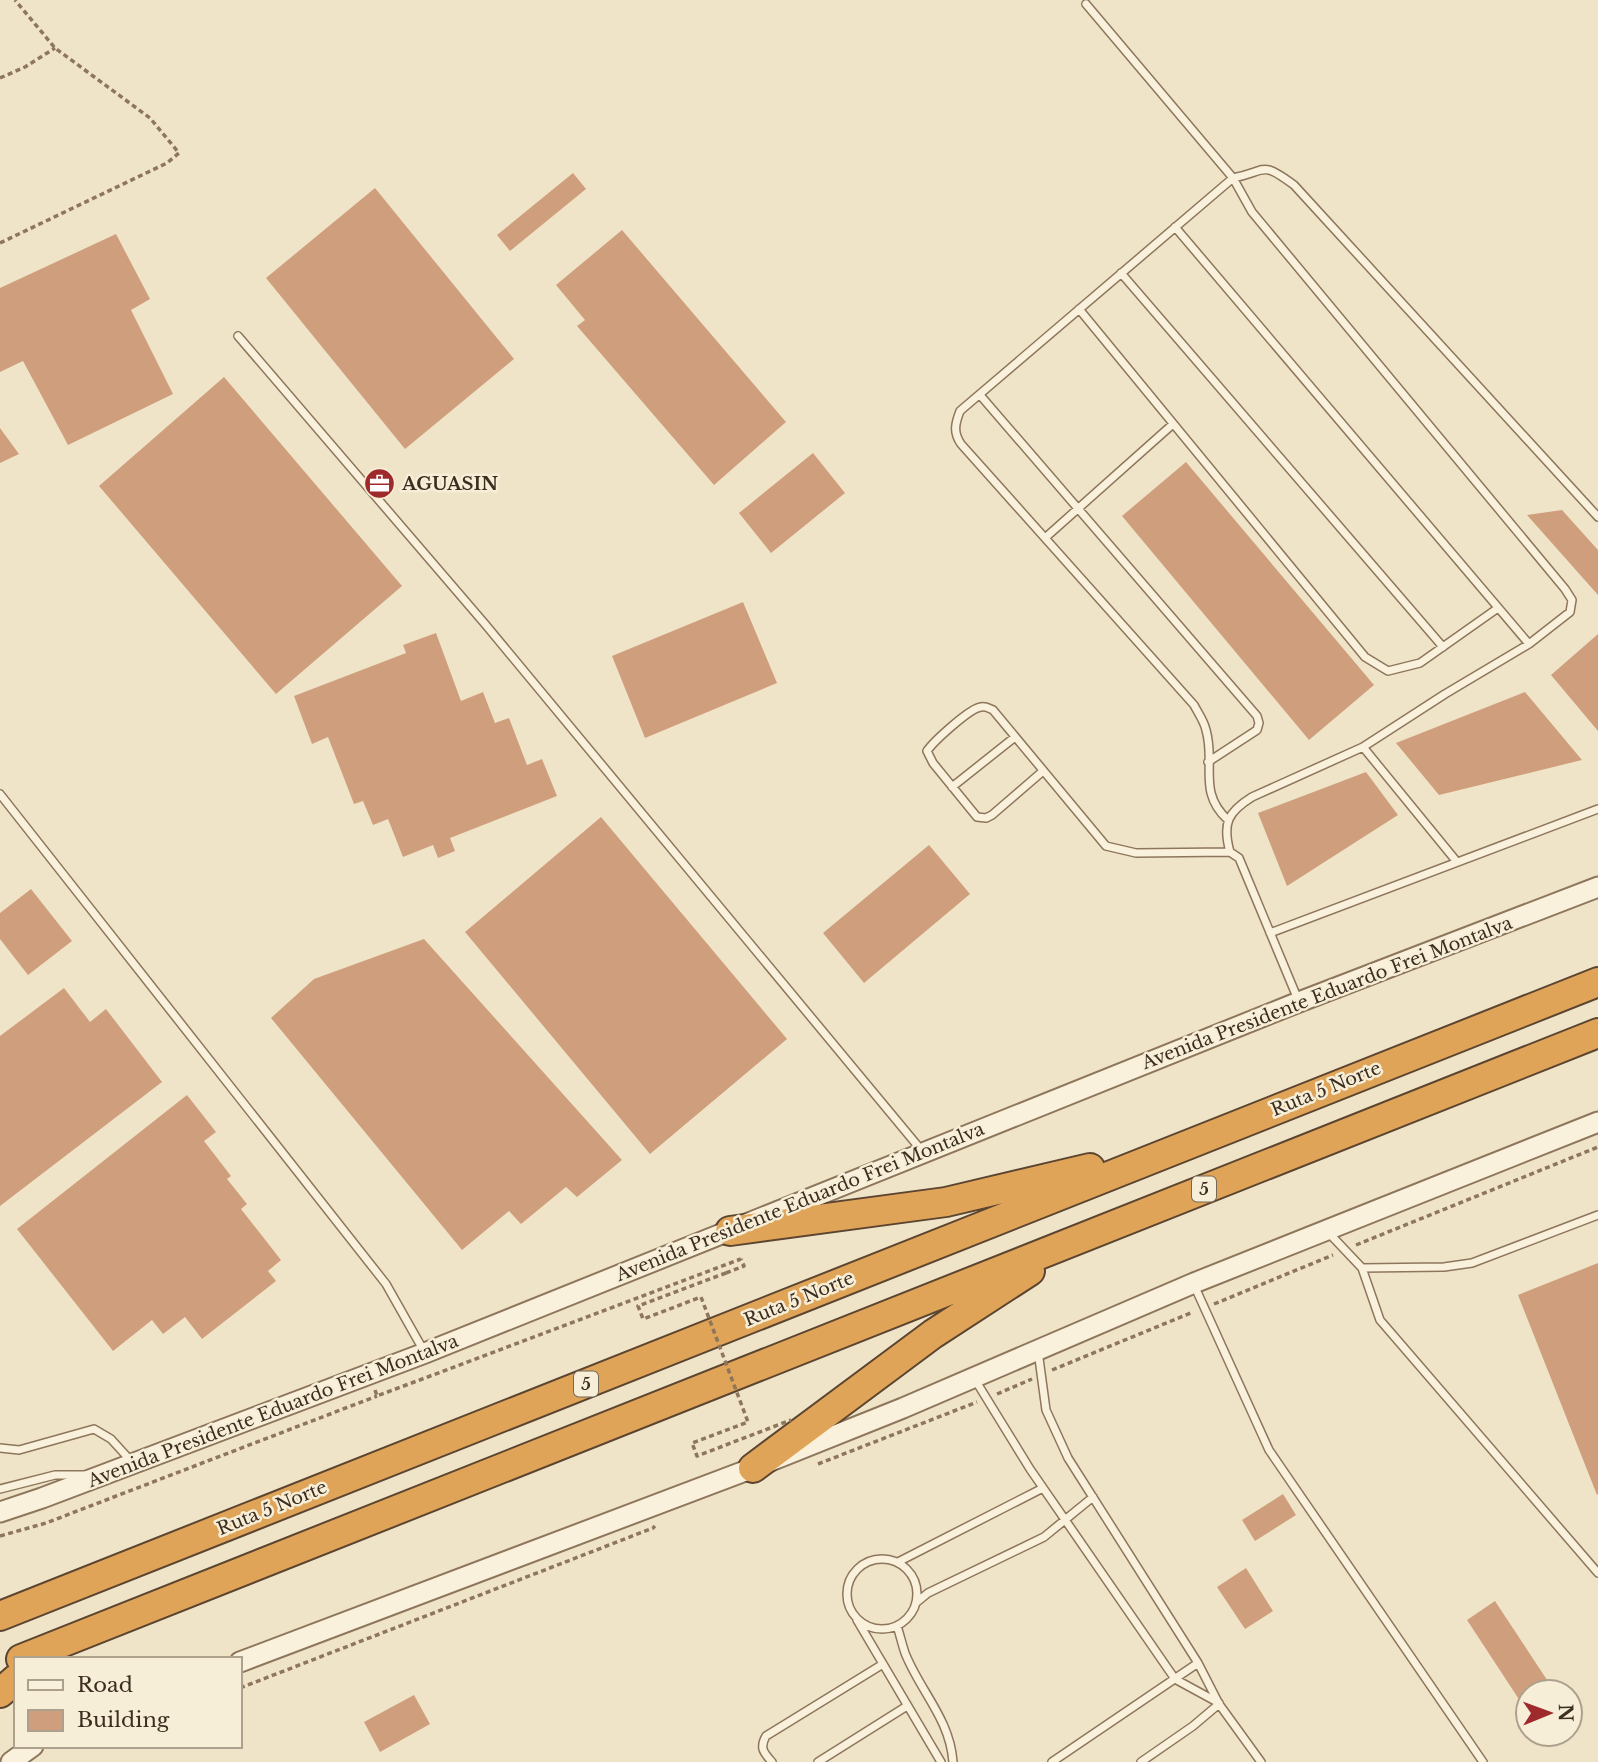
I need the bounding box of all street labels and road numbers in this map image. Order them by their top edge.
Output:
street label: Avenida Presidente Eduardo Frei Montalva [1138,912,1515,1074]
street label: Ruta 5 Norte [1268,1057,1384,1121]
street label: Avenida Presidente Eduardo Frei Montalva [612,1118,987,1287]
road number: 5 [1192,1176,1216,1202]
street label: Ruta 5 Norte [741,1267,857,1331]
street label: Avenida Presidente Eduardo Frei Montalva [84,1330,461,1492]
road number: 5 [574,1372,598,1396]
street label: Ruta 5 Norte [214,1476,330,1540]

